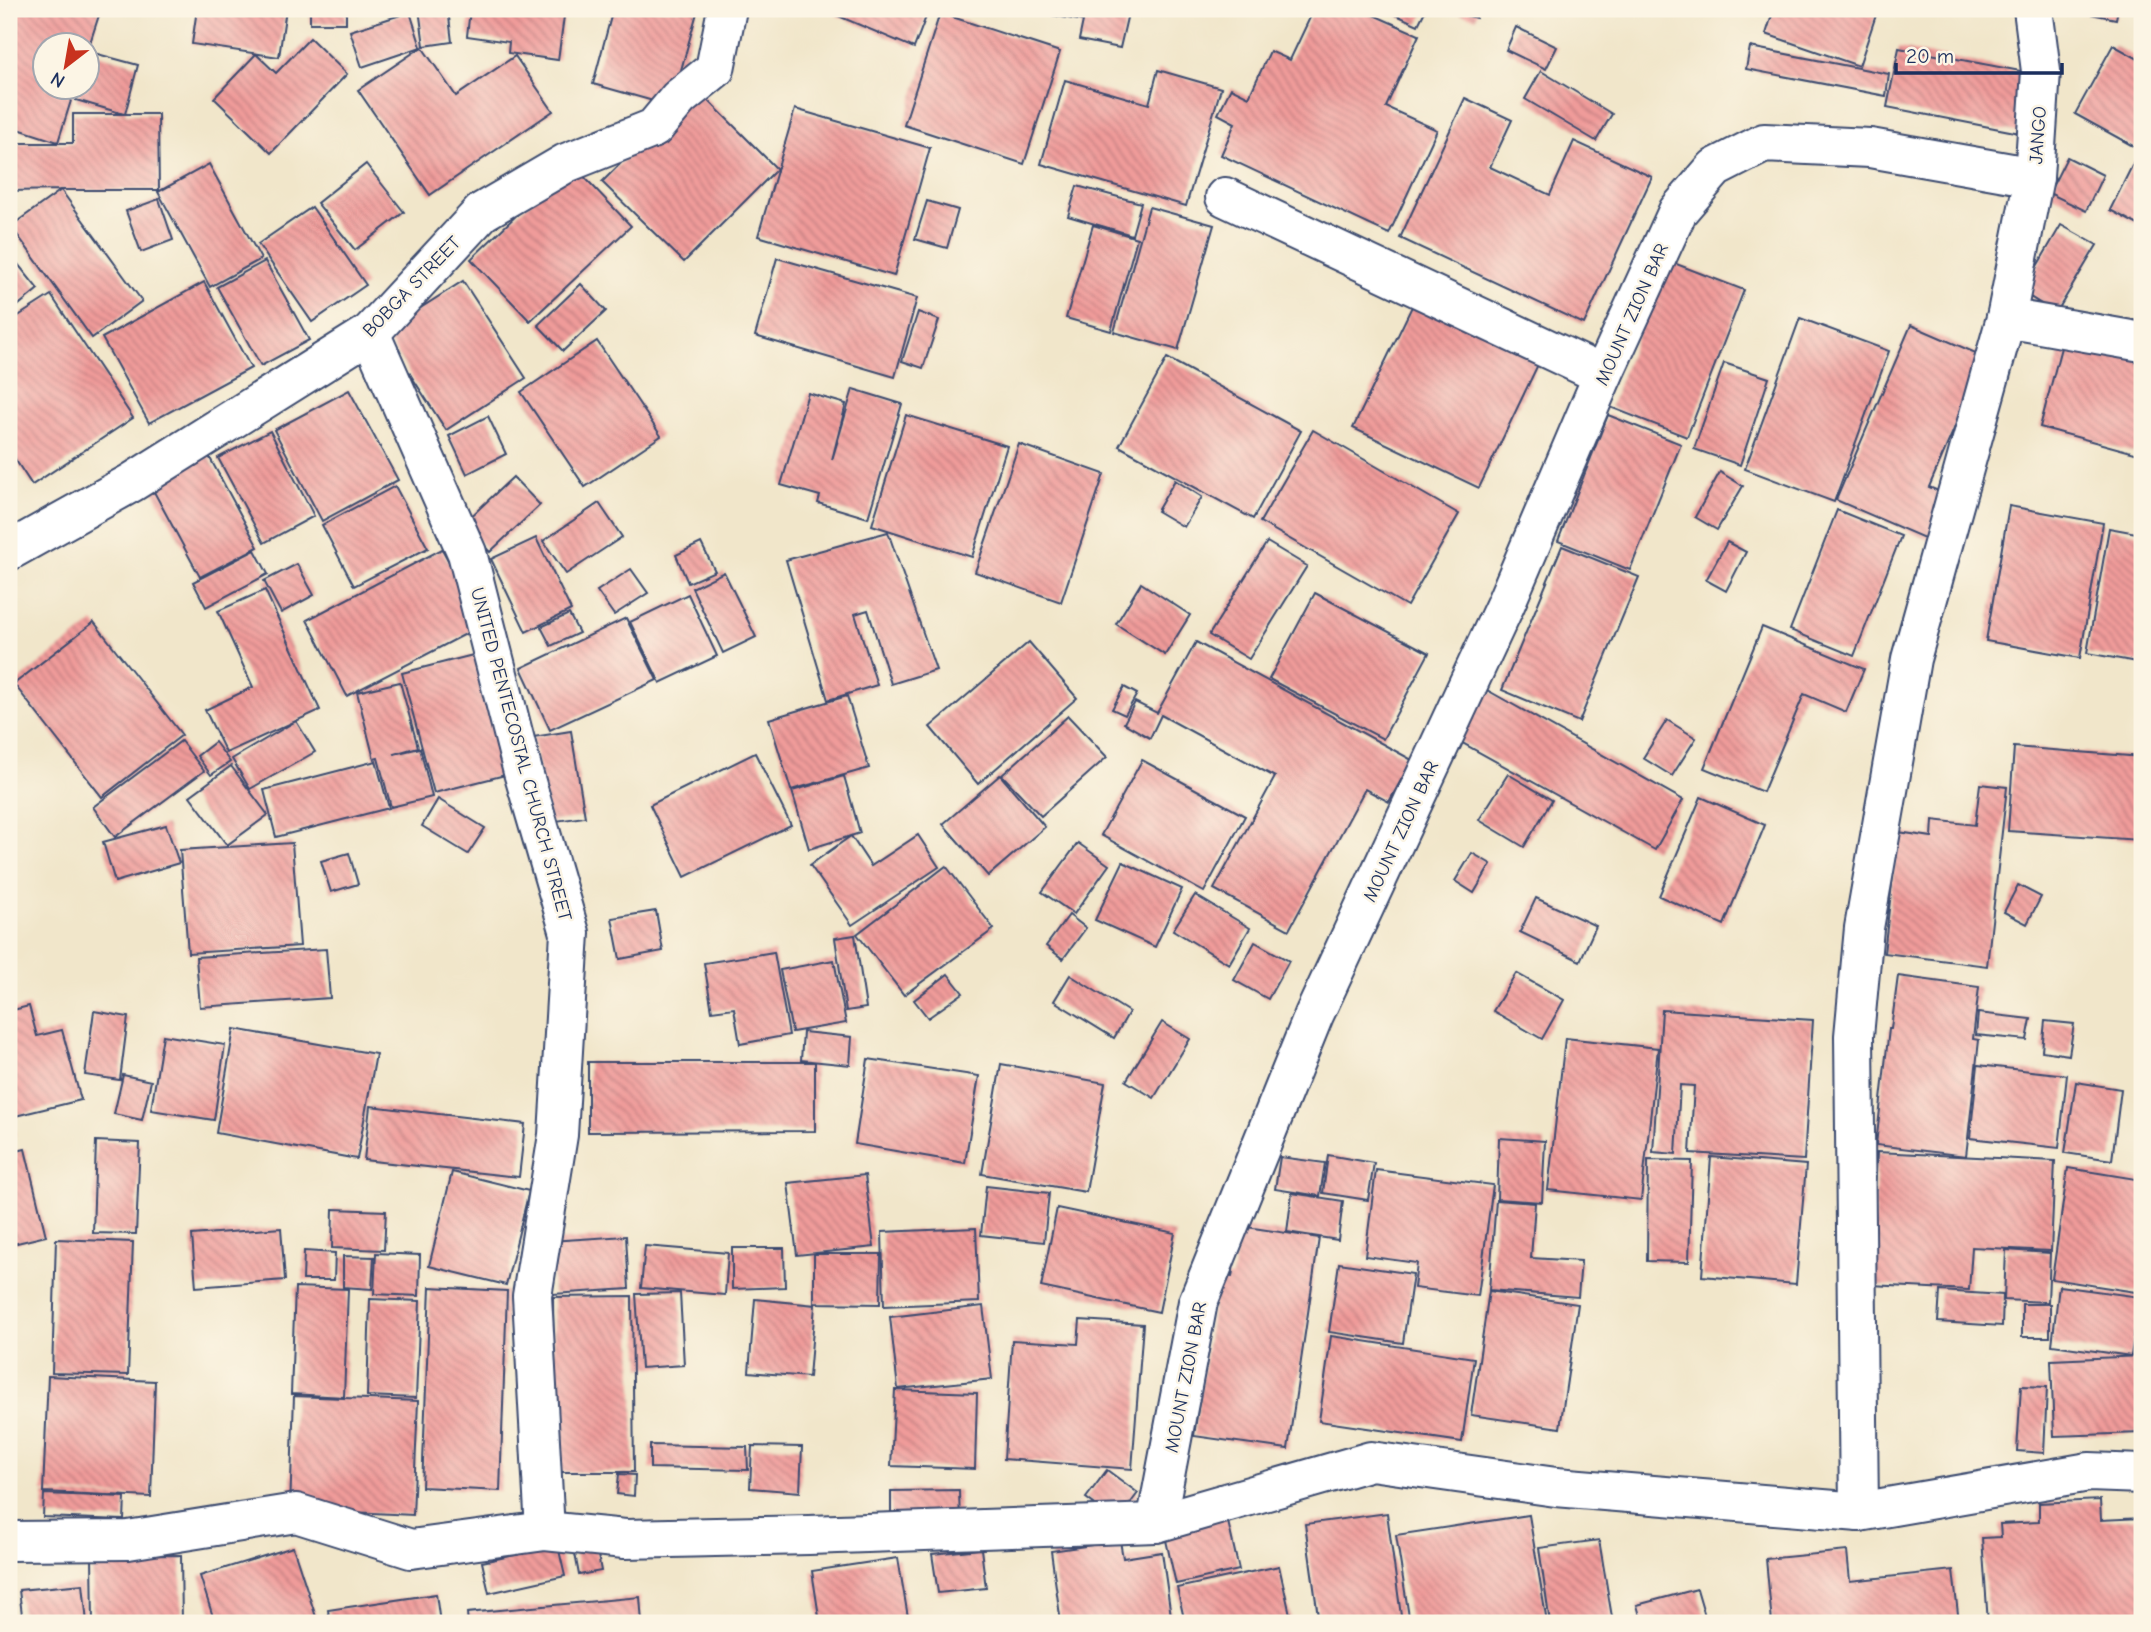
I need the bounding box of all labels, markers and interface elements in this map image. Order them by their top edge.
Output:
north arrow [32,32,102,102]
scale bar [1896,32,2062,76]
text: 20 m [1906,44,1954,68]
text: N [47,67,69,92]
street label: JANGO [2025,105,2051,165]
street label: BOBGA STREET [358,232,465,342]
street label: MOUNT ZION BAR [1591,240,1673,389]
street label: UNITED PENTECOSTAL CHURCH STREET [466,585,576,923]
street label: MOUNT ZION BAR [1359,757,1443,905]
street label: MOUNT ZION BAR [1161,1300,1211,1454]

